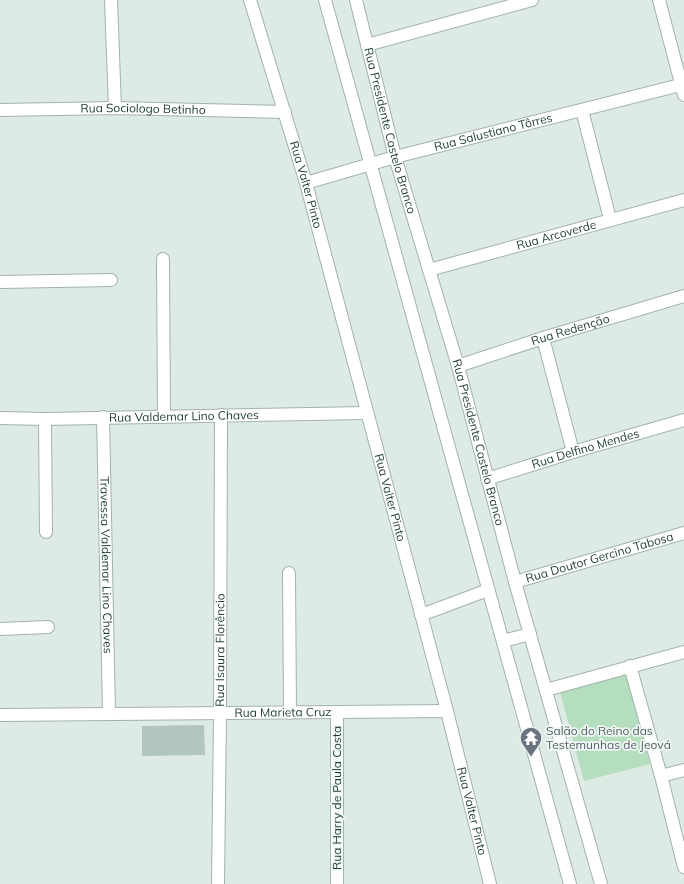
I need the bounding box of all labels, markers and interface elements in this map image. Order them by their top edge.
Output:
street label: Rua Presidente Castelo Branco [361,46,420,216]
street label: Rua Sociologo Betinho [80,100,206,117]
street label: Rua Salustiano Tôrres [432,110,554,154]
street label: Rua Valter Pinto [287,139,326,230]
street label: Rua Arcoverde [515,216,598,253]
street label: Rua Redenção [529,311,611,348]
street label: Rua Presidente Castelo Branco [449,357,508,527]
street label: Rua Valdemar Lino Chaves [109,407,259,425]
street label: Rua Delfino Mendes [530,425,641,472]
street label: Rua Valter Pinto [372,452,409,543]
street label: Travessa Valdemar Lino Chaves [97,476,116,654]
street label: Rua Doutor Gercino Tabosa [524,528,675,586]
street label: Rua Isaura Florêncio [212,593,227,707]
street label: Rua Marieta Cruz [234,704,332,720]
place label: Salão do Reino das Testemunhas de Jeová [546,723,671,752]
temple icon: Salão do Reino das Testemunhas de Jeová [518,725,544,758]
street label: Rua Harry de Paula Costa [329,726,344,870]
street label: Rua Valter Pinto [454,765,491,857]

